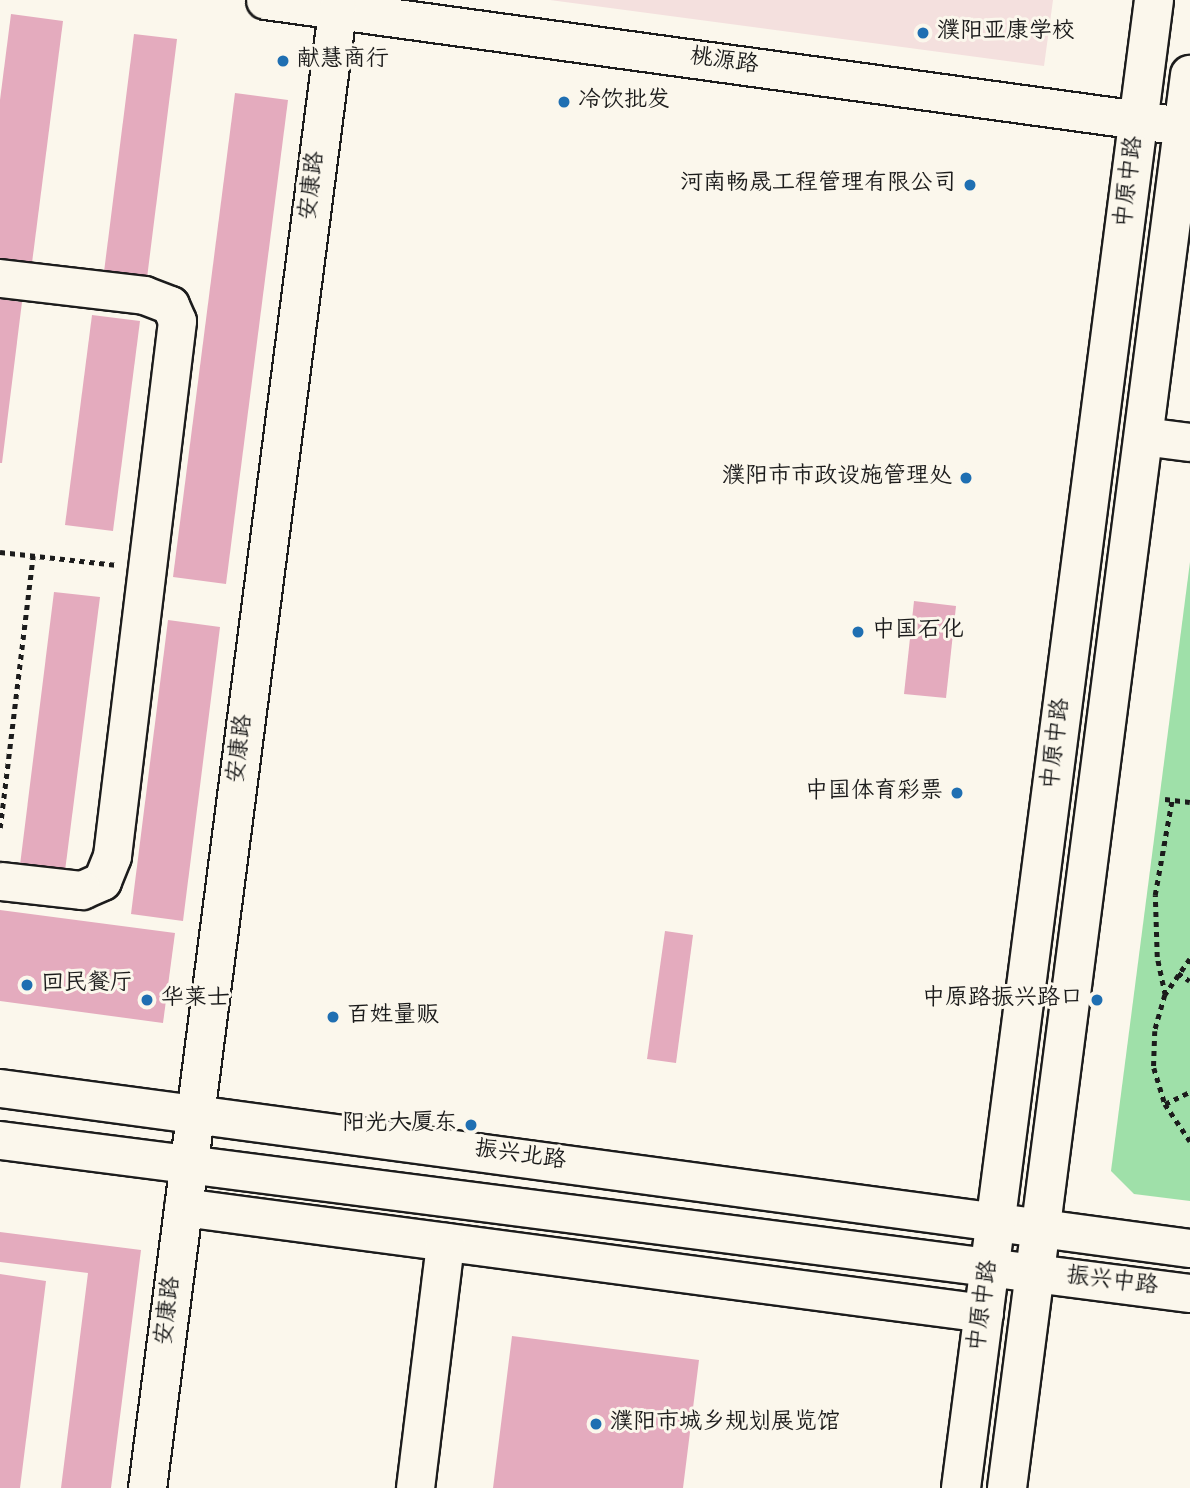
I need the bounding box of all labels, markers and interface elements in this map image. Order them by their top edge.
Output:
place label: 濮阳亚康学校 [937,19,1075,47]
marker: 濮阳亚康学校 [915,25,931,41]
street label: 桃源路 [688,45,760,81]
place label: 献慧商行 [297,47,389,75]
marker: 献慧商行 [275,53,291,69]
place label: 冷饮批发 [578,88,670,116]
marker: 冷饮批发 [556,94,572,110]
street label: 中原中路 [1112,135,1150,229]
street label: 安康路 [296,150,332,222]
place label: 河南畅晟工程管理有限公司 [680,171,956,199]
marker: 河南畅晟工程管理有限公司 [962,177,978,193]
place label: 濮阳市市政设施管理处 [722,464,952,492]
marker: 濮阳市市政设施管理处 [958,470,974,486]
place label: 中国石化 [872,618,964,646]
marker: 中国石化 [850,624,866,640]
street label: 中原中路 [1039,697,1077,791]
street label: 安康路 [224,713,260,785]
place label: 中国体育彩票 [805,779,943,807]
marker: 中国体育彩票 [949,785,965,801]
place label: 回民餐厅 [41,971,133,999]
marker: 回民餐厅 [19,977,35,993]
place label: 华莱士 [161,986,230,1014]
place label: 中原路振兴路口 [922,986,1083,1014]
marker: 华莱士 [139,992,155,1008]
marker: 中原路振兴路口 [1089,992,1105,1008]
place label: 百姓量贩 [347,1003,439,1031]
marker: 百姓量贩 [325,1009,341,1025]
place label: 阳光大厦东 [342,1111,457,1139]
marker: 阳光大厦东 [463,1117,479,1133]
street label: 振兴北路 [473,1137,567,1177]
street label: 中原中路 [965,1259,1005,1353]
street label: 振兴中路 [1065,1264,1159,1302]
street label: 安康路 [152,1275,188,1347]
place label: 濮阳市城乡规划展览馆 [610,1410,840,1438]
marker: 濮阳市城乡规划展览馆 [588,1416,604,1432]

